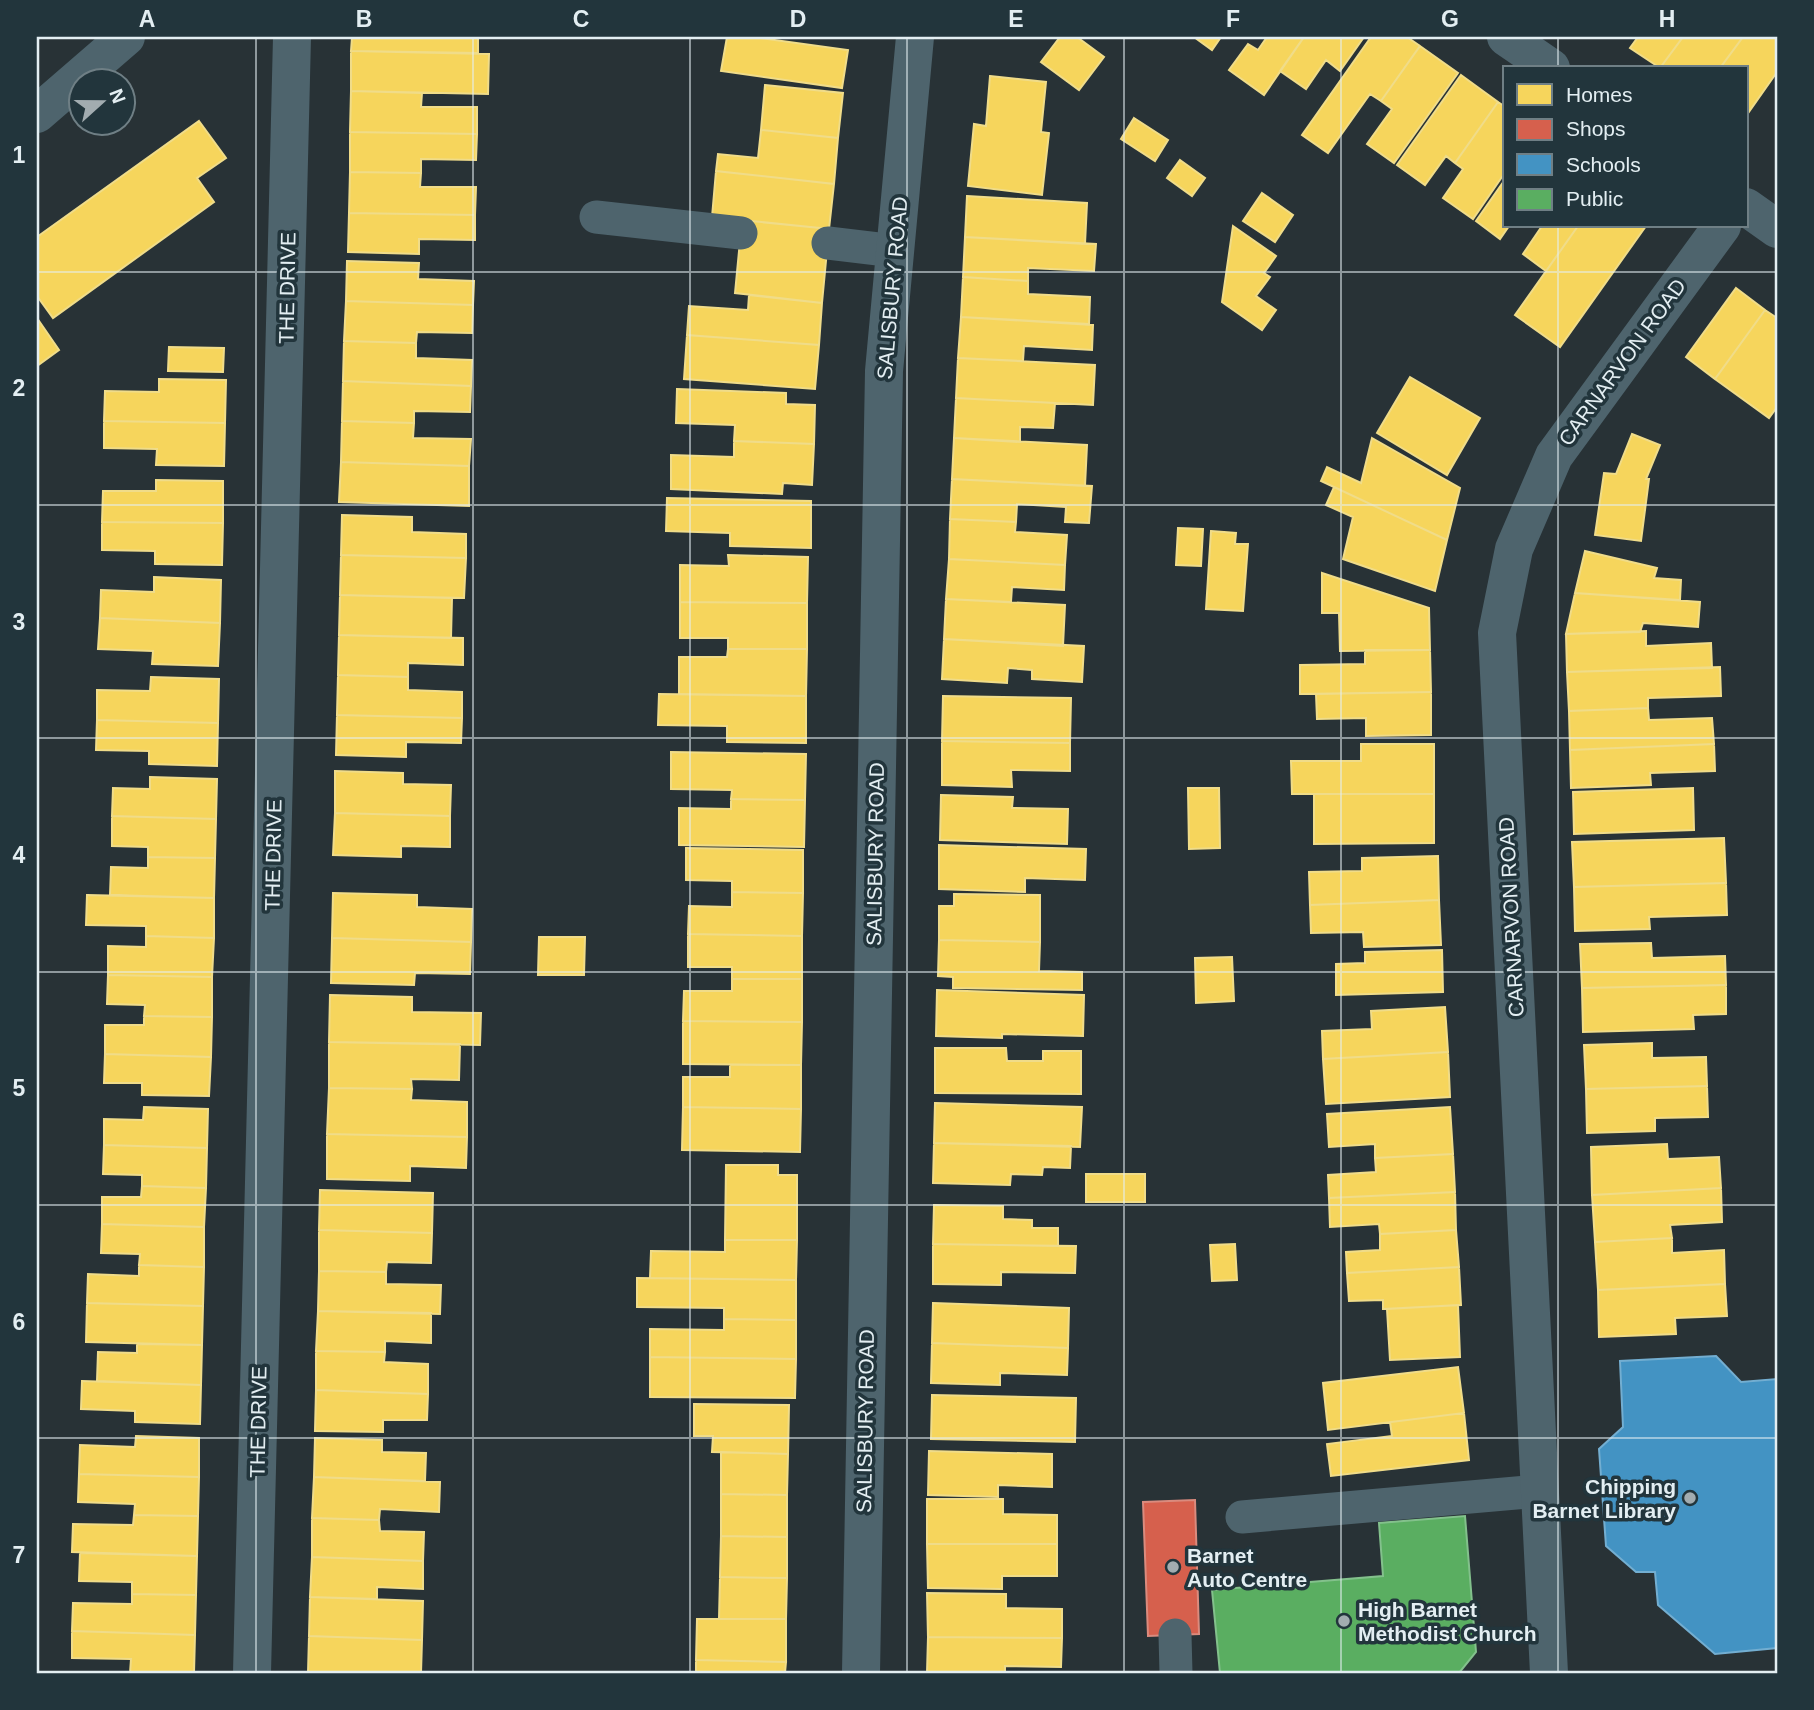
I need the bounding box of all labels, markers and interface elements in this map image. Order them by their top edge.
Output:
text: A [139,6,155,32]
text: B [356,6,372,32]
text: C [573,6,589,32]
text: D [790,6,806,32]
text: E [1008,6,1024,32]
text: F [1226,6,1240,32]
text: G [1441,6,1459,32]
text: H [1659,6,1675,32]
north arrow [66,66,136,136]
legend [1503,66,1748,228]
text: Homes [1566,83,1633,106]
text: N [105,86,130,106]
text: Shops [1566,117,1626,140]
text: 1 [13,142,26,168]
text: Schools [1566,153,1641,176]
text: Public [1566,187,1623,210]
street label: SALISBURY ROAD [873,196,911,380]
street label: THE DRIVE [275,232,299,344]
street label: CARNARVON ROAD [1554,274,1690,450]
text: 2 [13,375,25,401]
text: 3 [13,609,25,635]
street label: SALISBURY ROAD [862,762,888,946]
street label: THE DRIVE [261,799,285,911]
street label: CARNARVON ROAD [1494,816,1528,1018]
text: 4 [13,842,26,868]
text: 5 [13,1075,26,1101]
text: 6 [13,1309,25,1335]
street label: SALISBURY ROAD [852,1329,878,1513]
street label: THE DRIVE [246,1366,270,1478]
place label: Chipping Barnet Library [1532,1475,1676,1522]
marker: Chipping Barnet Library [1682,1490,1698,1506]
text: 7 [13,1542,25,1568]
place label: Barnet Auto Centre [1187,1544,1307,1591]
marker: Barnet Auto Centre [1165,1559,1181,1575]
place label: High Barnet Methodist Church [1358,1598,1537,1645]
marker: High Barnet Methodist Church [1336,1613,1352,1629]

